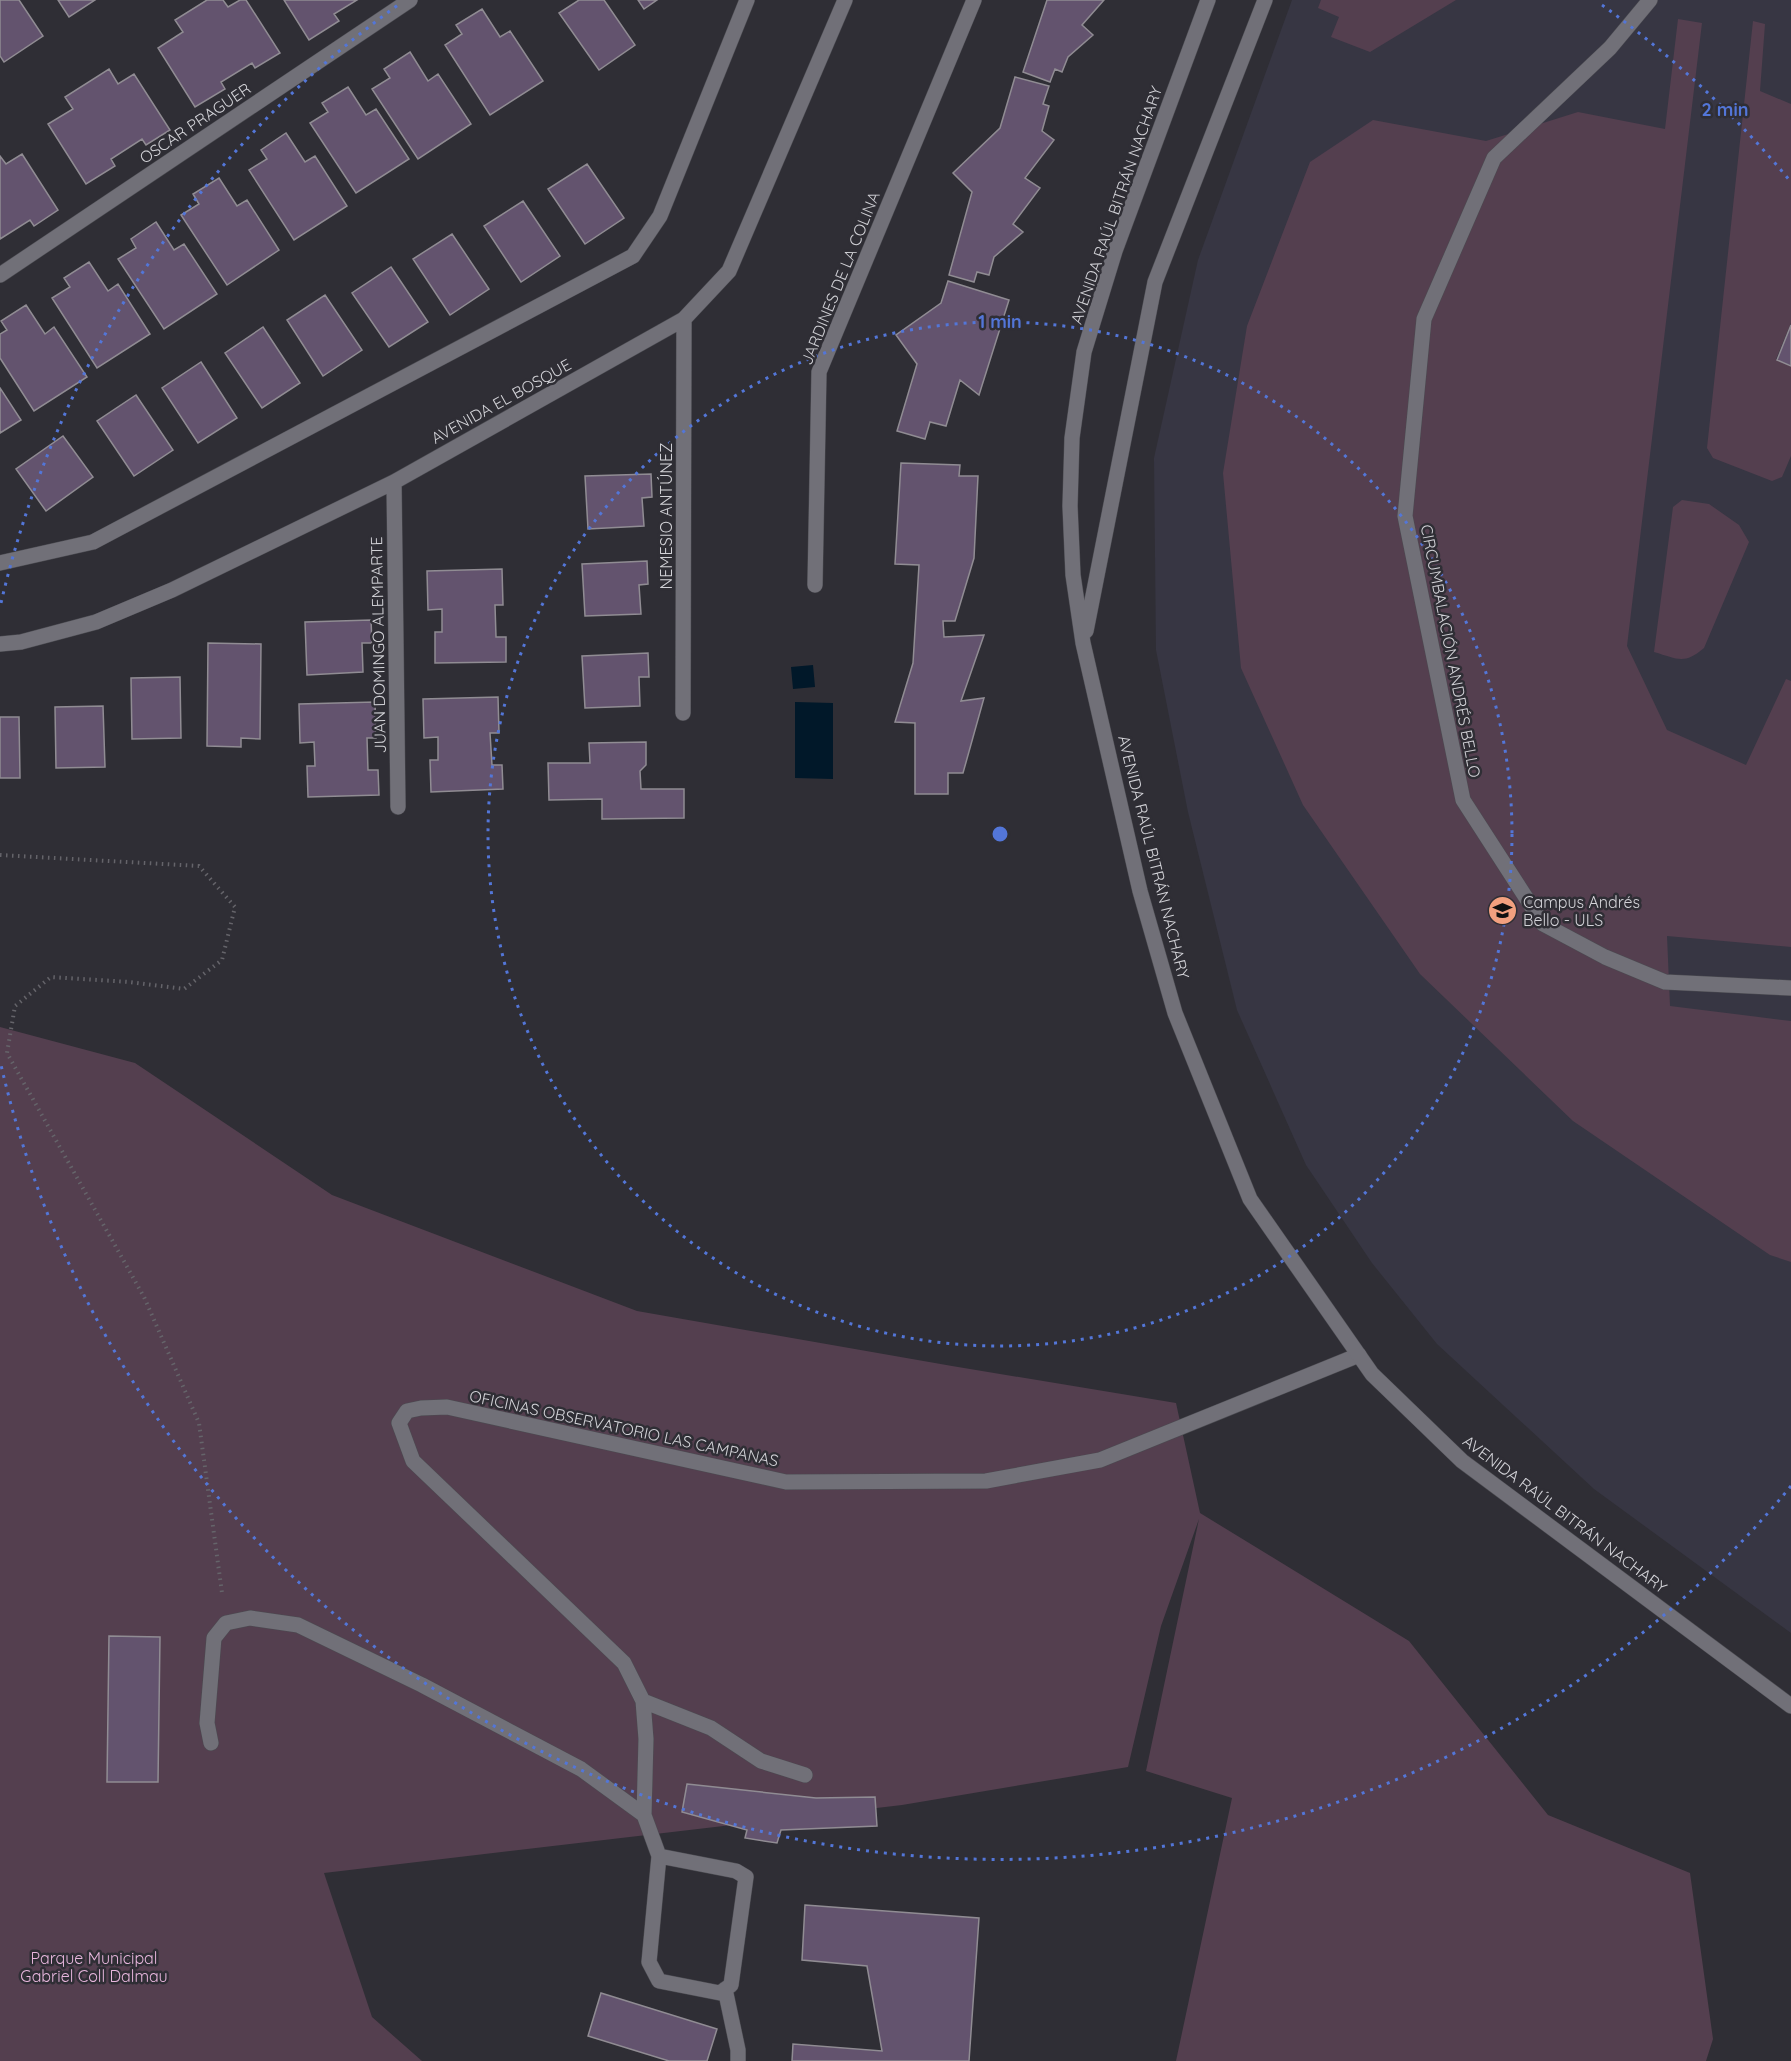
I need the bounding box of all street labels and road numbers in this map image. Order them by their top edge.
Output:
street label: OSCAR PRAGUER [136,78,254,168]
street label: AVENIDA RAÚL BITRÁN NACHARY [1066,83,1166,327]
street label: JARDINES DE LA COLINA [796,188,884,368]
street label: AVENIDA EL BOSQUE [428,354,574,448]
street label: NEMESIO ANTÚNEZ [656,443,676,589]
street label: CIRCUMBALACIÓN ANDRÉS BELLO [1417,523,1485,779]
street label: JUAN DOMINGO ALEMPARTE [366,536,390,754]
street label: AVENIDA RAÚL BITRÁN NACHARY [1114,733,1194,981]
street label: OFICINAS OBSERVATORIO LAS CAMPANAS [468,1385,780,1471]
street label: AVENIDA RAÚL BITRÁN NACHARY [1459,1431,1671,1597]

